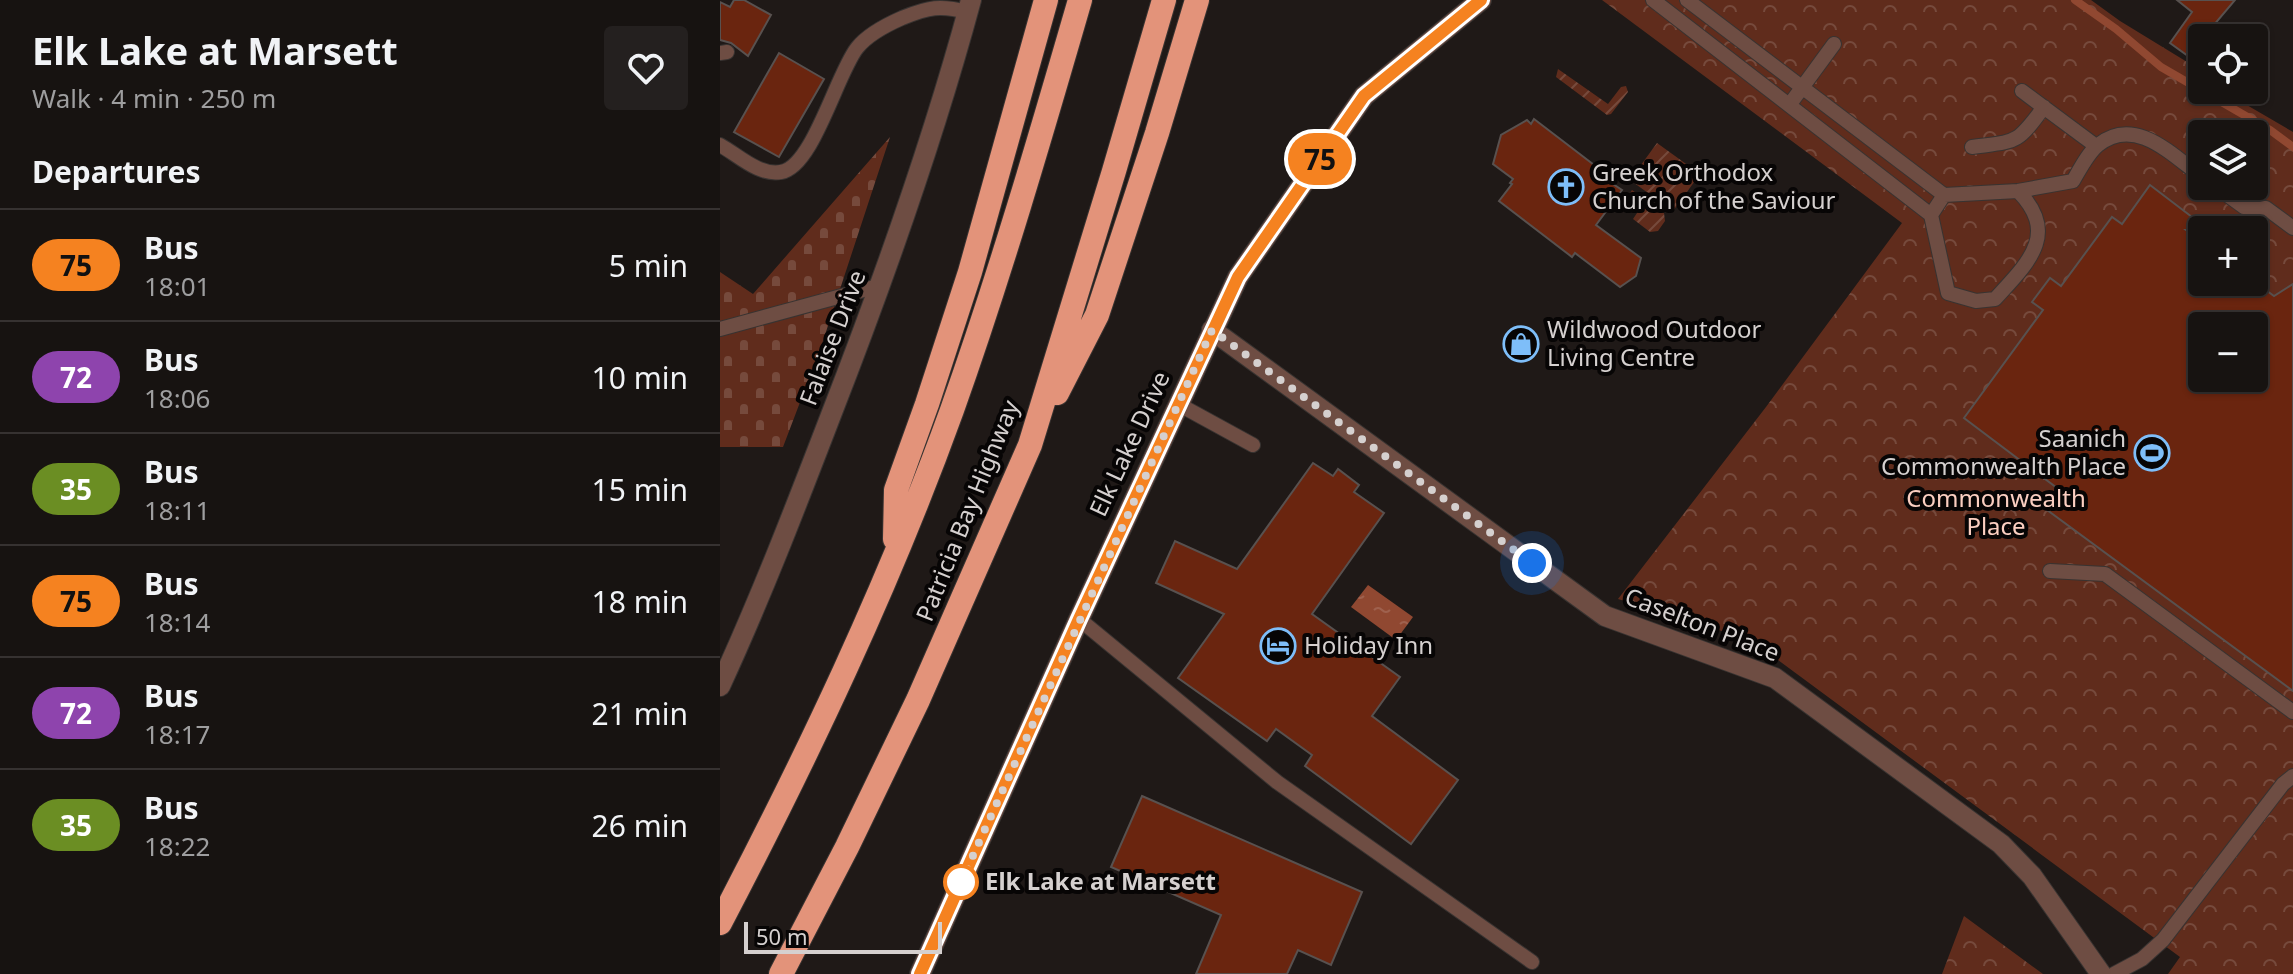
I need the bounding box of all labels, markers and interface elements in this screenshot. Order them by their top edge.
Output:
text: Elk Lake at Marsett [32,24,398,76]
map controls [2188,24,2268,392]
button: locate [2188,24,2268,104]
button: heart [604,26,688,110]
text: Walk · 4 min · 250 m [32,80,276,116]
button: layers [2188,120,2268,200]
line badge: 75 [1284,133,1356,185]
text: 75 [1304,140,1336,178]
text: Departures [32,151,201,192]
place label: Greek Orthodox Church of the Saviour [1592,155,1836,216]
church icon: Greek Orthodox Church of the Saviour [1547,168,1585,206]
button: + [2188,216,2268,296]
text: Bus [144,227,199,268]
text: 5 min [609,245,688,286]
text: 75 [60,246,92,284]
street label: Falaise Drive [791,265,873,410]
text: 18:01 [144,268,210,304]
place label: Wildwood Outdoor Living Centre [1547,312,1761,373]
button: − [2188,312,2268,392]
shop icon: Wildwood Outdoor Living Centre [1502,325,1540,363]
text: Bus [144,339,199,380]
text: 10 min [592,357,688,398]
text: 72 [60,358,92,396]
street label: Elk Lake Drive [1081,365,1177,521]
text: 18:06 [144,380,210,416]
street label: Patricia Bay Highway [907,394,1026,626]
place label: Saanich Commonwealth Place [1881,421,2126,482]
sports icon: Saanich Commonwealth Place [2133,434,2171,472]
text: Bus [144,451,199,492]
text: 15 min [592,469,688,510]
text: 35 [60,470,92,508]
park label: Commonwealth Place [1906,481,2086,542]
text: 18:11 [144,492,210,528]
your location [1512,543,1552,583]
text: Bus [144,563,199,604]
street label: Caselton Place [1620,579,1785,668]
text: 18 min [592,581,688,622]
text: 75 [60,582,92,620]
text: 18:14 [144,604,210,640]
hotel icon: Holiday Inn [1259,627,1297,665]
place label: Holiday Inn [1304,628,1433,661]
text: Bus [144,675,199,716]
text: 21 min [592,693,688,734]
text: 72 [60,694,92,732]
text: 18:17 [144,716,210,752]
text: Bus [144,787,199,828]
text: 26 min [592,805,688,846]
text: 35 [60,806,92,844]
text: 18:22 [144,828,210,864]
place label: Elk Lake at Marsett [985,864,1216,897]
marker: Elk Lake at Marsett [944,865,978,899]
scale bar [744,918,942,954]
text: 50 m [756,921,807,951]

